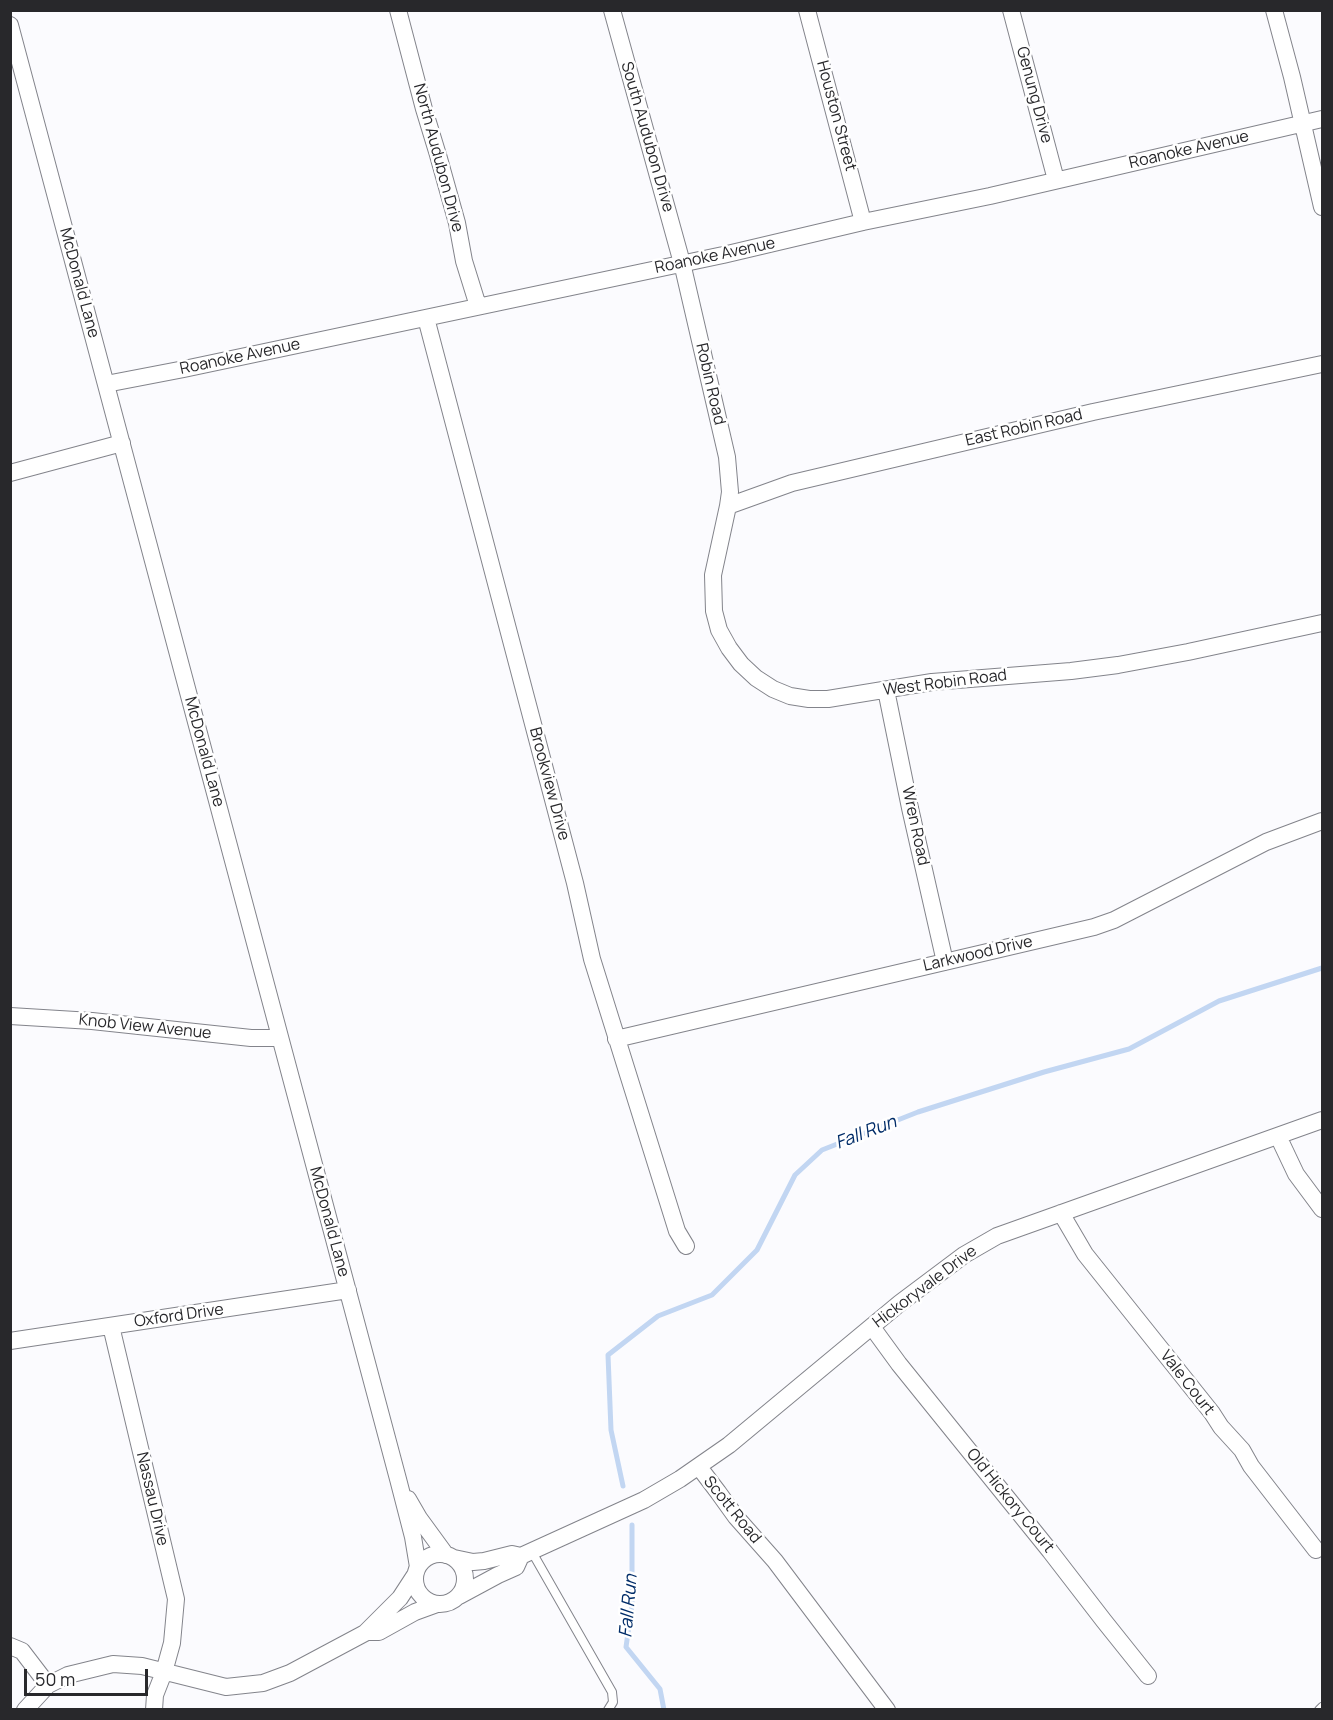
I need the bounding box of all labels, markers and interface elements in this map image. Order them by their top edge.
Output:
street label: Genung Drive [1012,45,1056,145]
street label: Houston Street [812,59,860,173]
street label: South Audubon Drive [616,60,678,214]
street label: North Audubon Drive [409,82,467,234]
street label: Roanoke Avenue [1127,127,1251,173]
street label: McDonald Lane [55,226,103,340]
street label: Roanoke Avenue [653,234,777,278]
street label: Roanoke Avenue [178,335,302,379]
street label: Robin Road [691,341,729,427]
street label: East Robin Road [964,405,1084,451]
street label: West Robin Road [882,666,1008,700]
street label: McDonald Lane [180,695,228,809]
street label: Brookview Drive [525,725,573,843]
street label: Wren Road [897,785,933,867]
street label: Larkwood Drive [921,932,1035,976]
street label: Knob View Avenue [78,1010,212,1044]
water label: Fall Run [833,1112,899,1154]
street label: McDonald Lane [305,1165,353,1279]
street label: Hickoryvale Drive [869,1242,981,1332]
street label: Oxford Drive [133,1300,225,1332]
street label: Vale Court [1156,1347,1218,1419]
street label: Old Hickory Court [962,1445,1058,1557]
street label: Nassau Drive [132,1450,172,1548]
street label: Scott Road [699,1473,765,1547]
water label: Fall Run [615,1573,643,1639]
scale bar [27,1657,152,1695]
text: 50 m [35,1667,75,1691]

